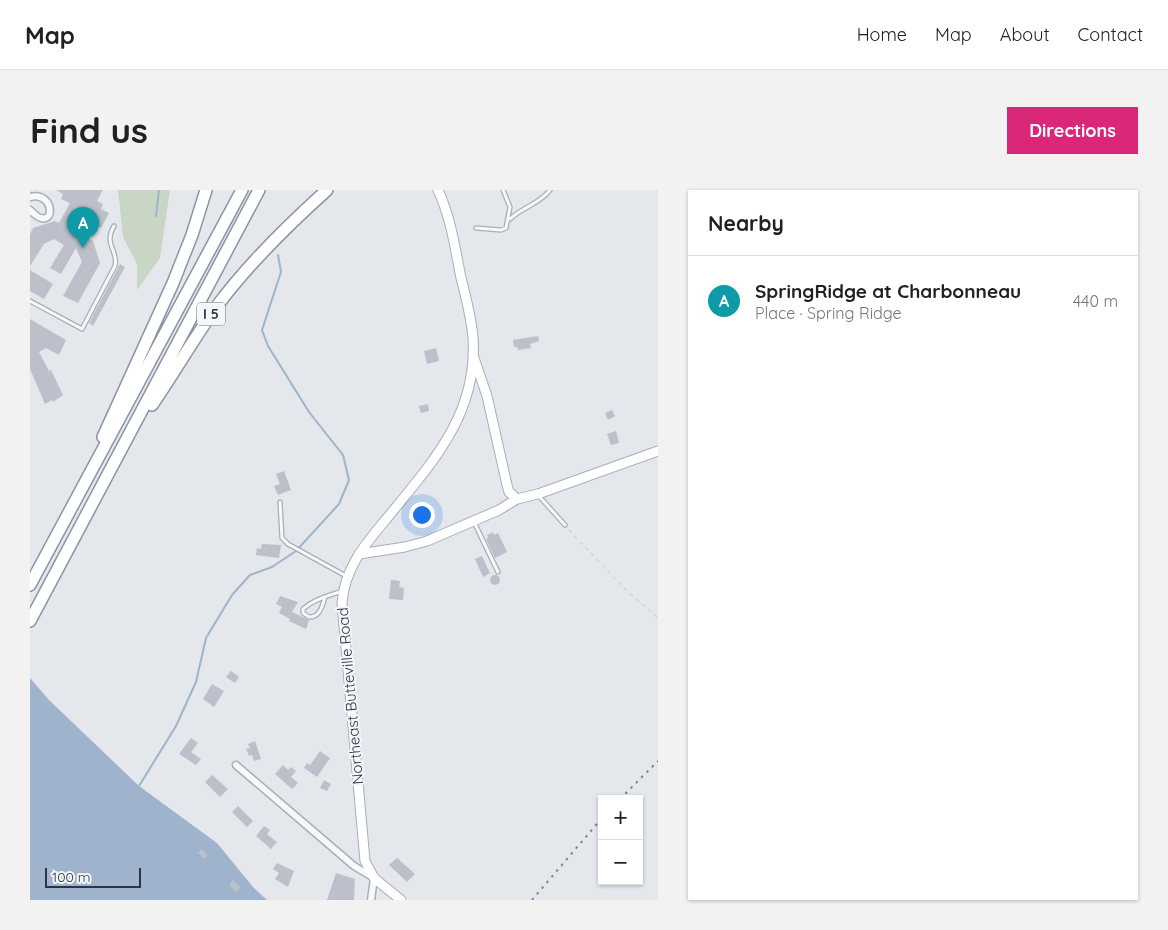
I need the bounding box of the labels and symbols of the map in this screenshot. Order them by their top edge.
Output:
pin: A [67,207,99,248]
road number: I 5 [197,302,225,326]
your location [409,502,435,528]
street label: Northeast Butteville Road [333,607,367,785]
scale bar [45,865,141,888]

